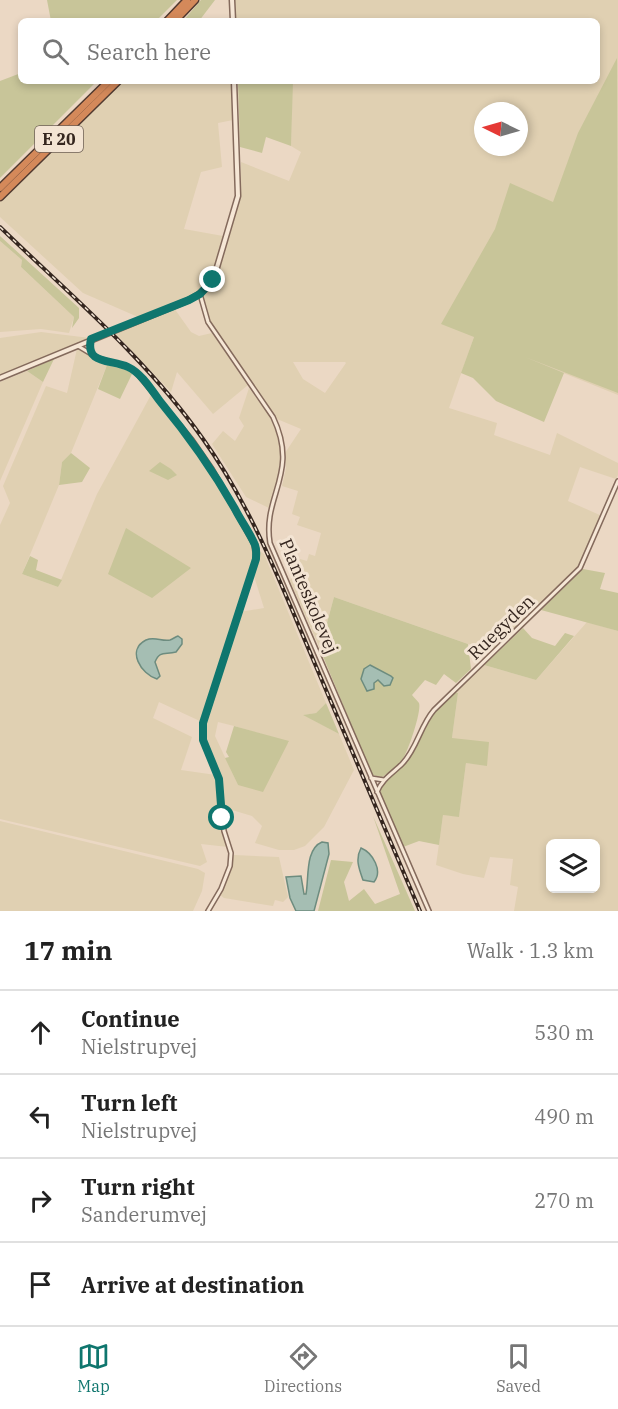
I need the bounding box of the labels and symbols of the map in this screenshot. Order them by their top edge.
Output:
north arrow [474,102,528,156]
road number: E 20 [35,126,83,152]
route end [199,266,225,292]
street label: Planteskolevej [274,535,344,657]
street label: Ruegyden [463,589,539,665]
route start [208,804,234,830]

